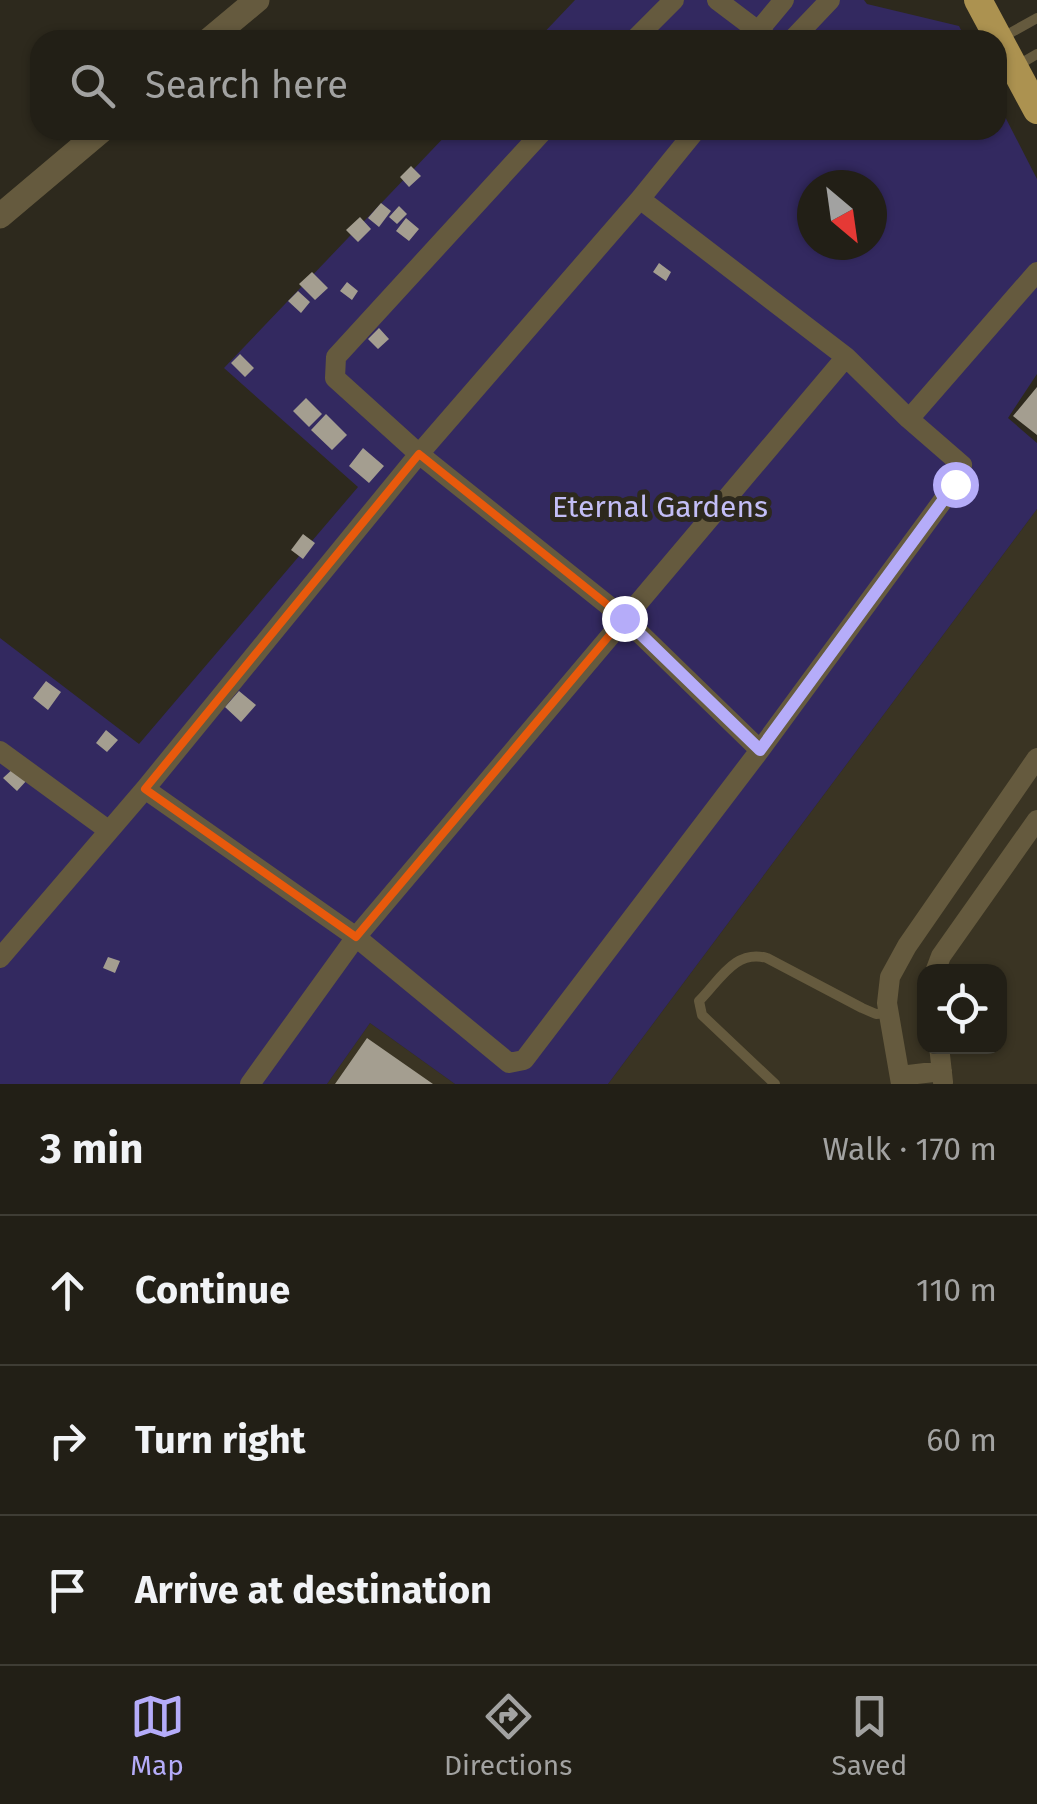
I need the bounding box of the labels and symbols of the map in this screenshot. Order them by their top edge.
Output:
north arrow [797,170,887,260]
route start [933,462,979,508]
park label: Eternal Gardens [552,489,768,525]
route end [602,596,648,642]

